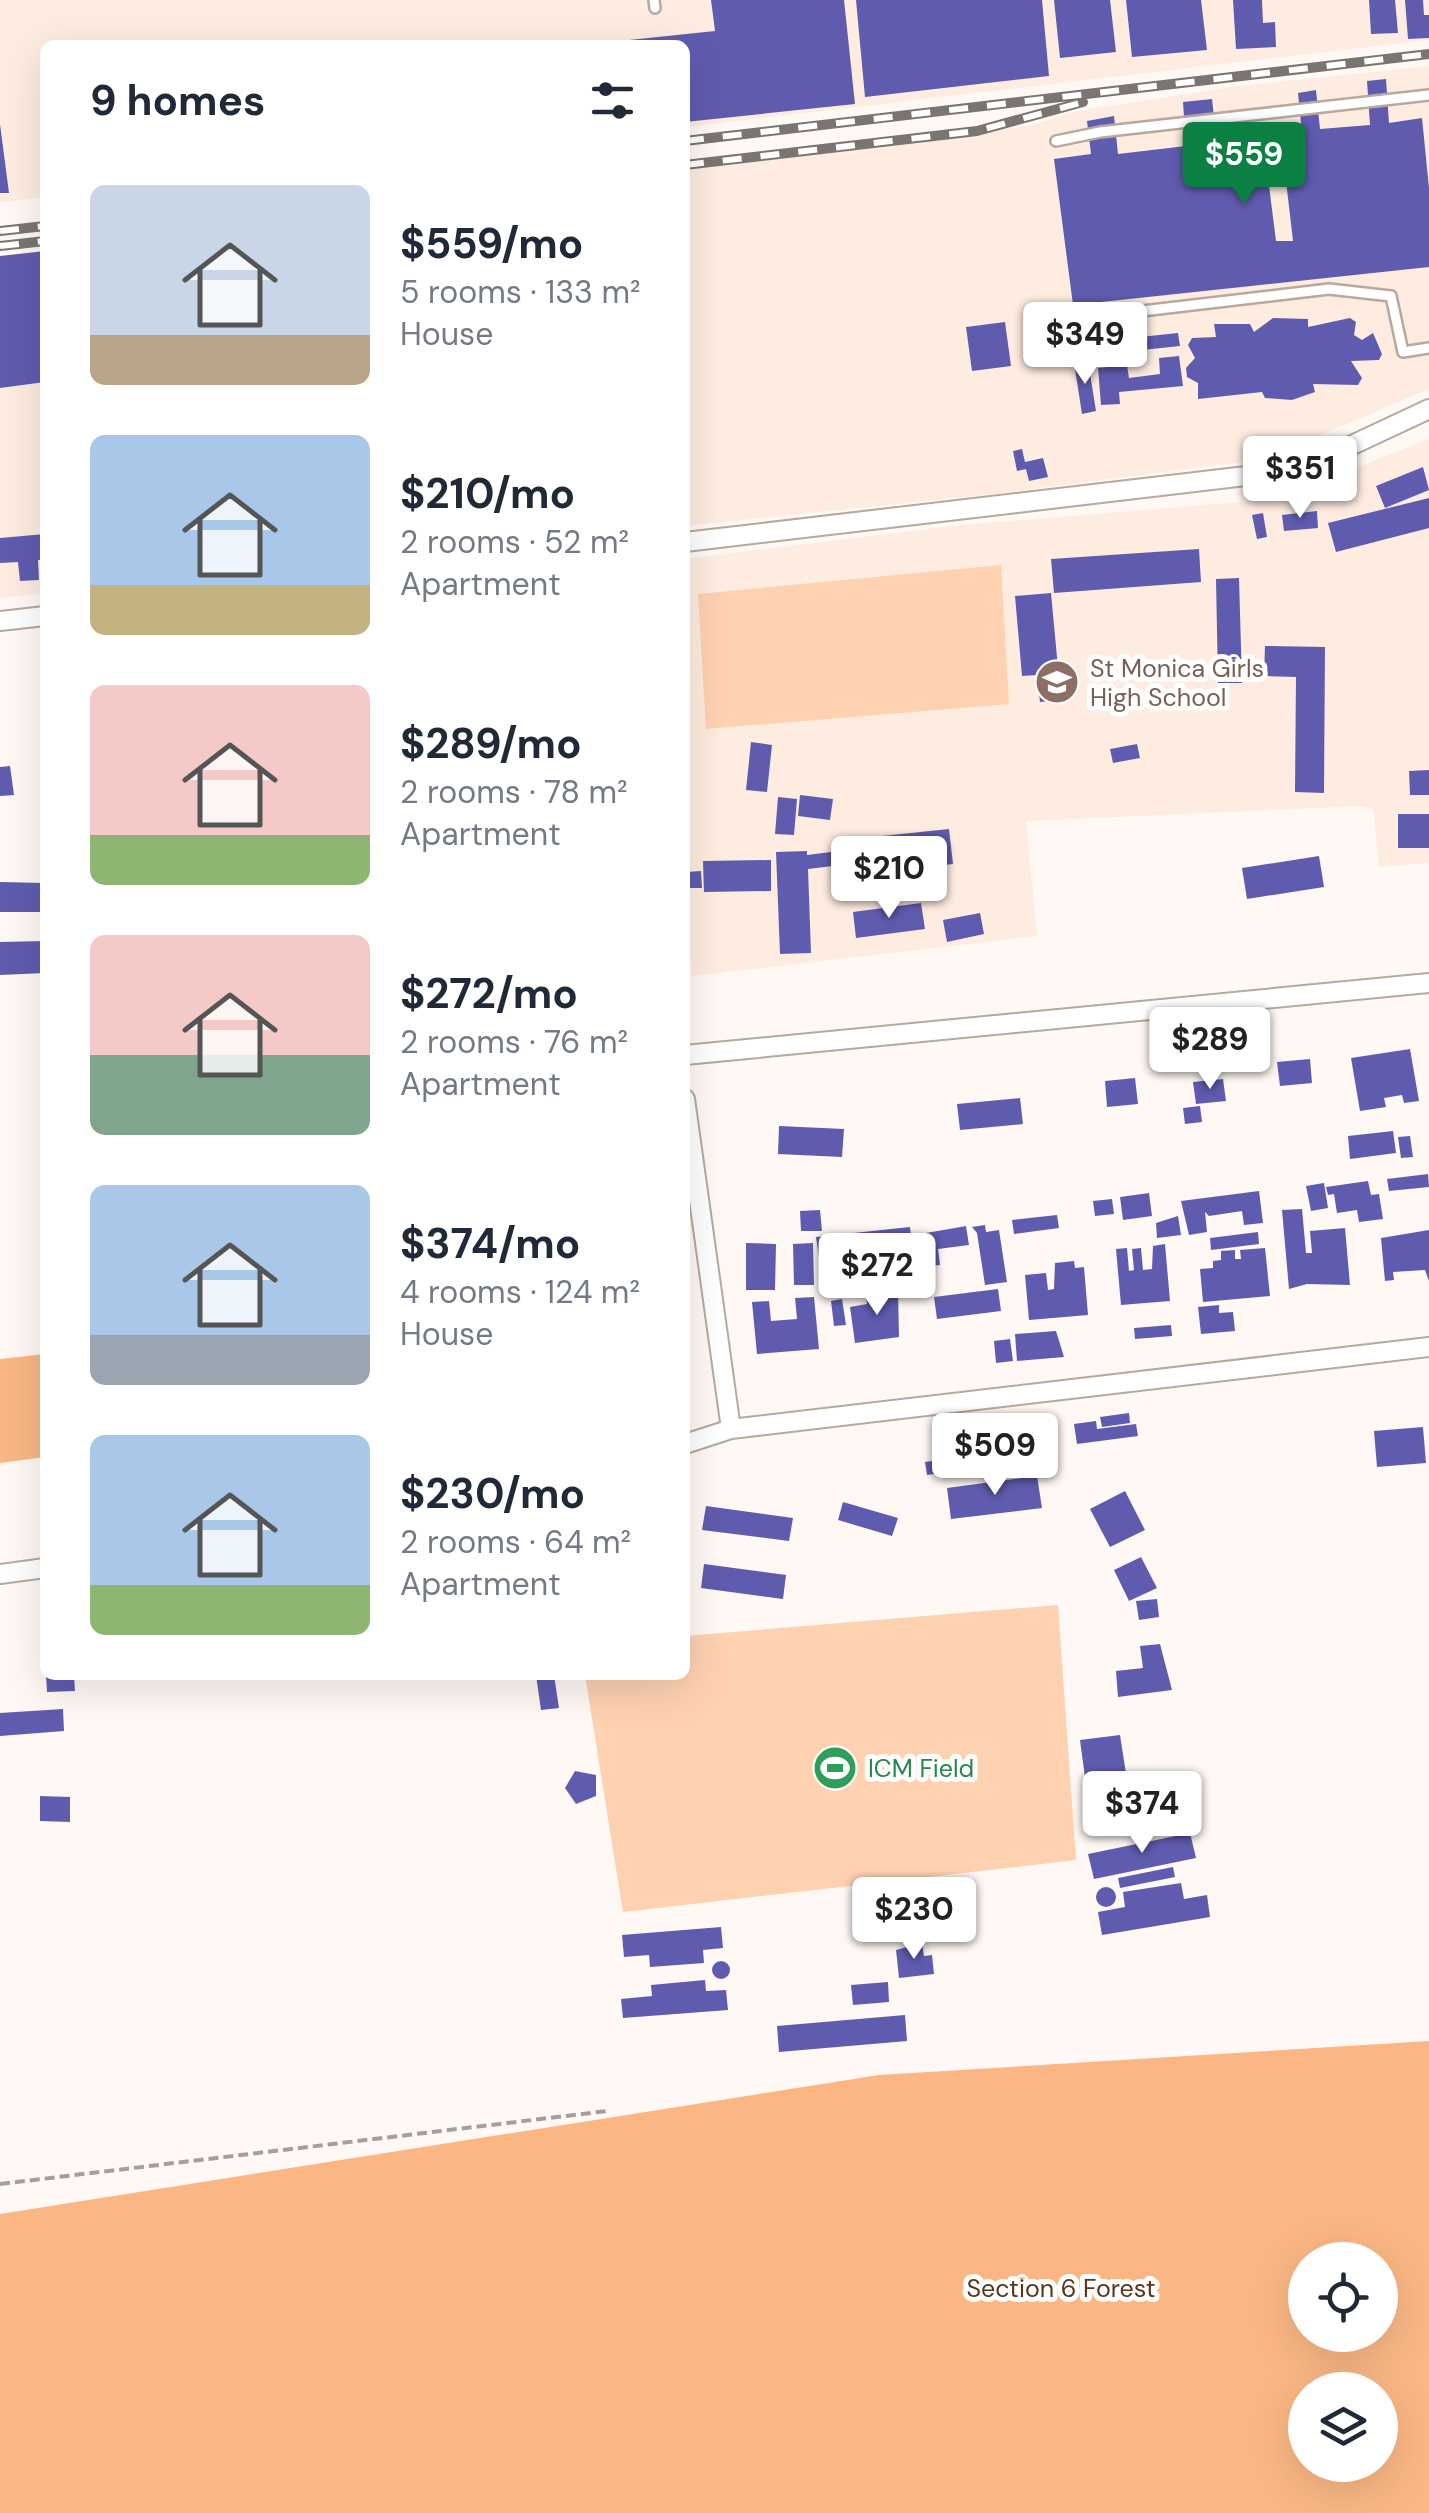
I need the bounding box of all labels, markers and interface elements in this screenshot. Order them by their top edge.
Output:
text: 9 homes [90,73,265,128]
icon: filters [585,73,640,128]
pin: $559 [1185,122,1303,207]
text: $559 [1205,133,1283,175]
text: $559/mo [400,216,583,271]
icon: home [170,225,290,345]
text: 5 rooms · 133 m² [400,271,641,313]
pin: $349 [1026,302,1144,387]
text: House [400,313,493,355]
text: $349 [1045,313,1125,355]
pin: $351 [1241,436,1359,521]
text: $351 [1265,447,1335,489]
text: $210/mo [400,466,575,521]
icon: home [170,475,290,595]
text: 2 rooms · 52 m² [400,521,629,563]
text: Apartment [400,563,561,605]
place label: St Monica Girls High School [1090,652,1264,714]
school or university icon: St Monica Girls High School [1034,659,1080,705]
text: $289/mo [400,716,582,771]
icon: home [170,725,290,845]
text: 2 rooms · 78 m² [400,771,628,813]
text: Apartment [400,813,561,855]
pin: $210 [830,836,948,921]
text: $210 [853,847,925,889]
text: $272/mo [400,966,578,1021]
icon: home [170,975,290,1095]
pin: $289 [1151,1007,1269,1092]
text: $289 [1171,1018,1249,1060]
text: 2 rooms · 76 m² [400,1021,628,1063]
text: Apartment [400,1063,561,1105]
text: $374/mo [400,1216,580,1271]
icon: home [170,1225,290,1345]
pin: $272 [818,1233,936,1318]
text: $272 [841,1244,913,1286]
text: 4 rooms · 124 m² [400,1271,640,1313]
text: House [400,1313,493,1355]
pin: $509 [936,1413,1054,1498]
text: $509 [954,1424,1036,1466]
text: $230/mo [400,1466,585,1521]
icon: home [170,1475,290,1595]
text: 2 rooms · 64 m² [400,1521,631,1563]
text: Apartment [400,1563,561,1605]
sports icon: ICM Field [812,1745,858,1791]
place label: ICM Field [868,1752,974,1785]
pin: $374 [1083,1771,1201,1856]
text: $374 [1105,1782,1179,1824]
pin: $230 [855,1877,973,1962]
text: $230 [874,1888,954,1930]
map controls [1288,2242,1398,2482]
button: locate [1288,2242,1398,2352]
park label: Section 6 Forest [966,2272,1156,2305]
button: layers [1288,2372,1398,2482]

